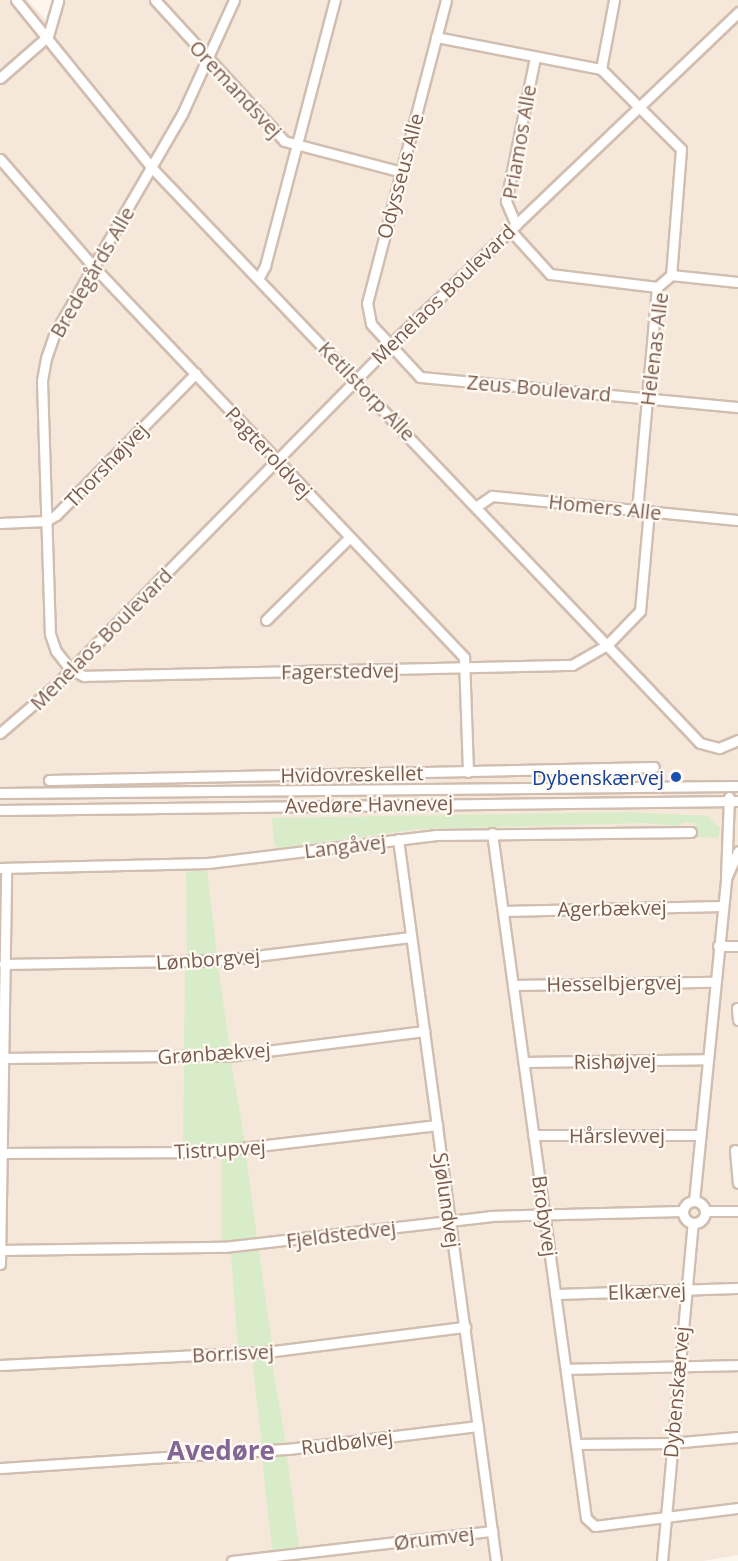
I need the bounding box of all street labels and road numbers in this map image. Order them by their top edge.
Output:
street label: Oremandsvej [185,35,287,143]
street label: Priamos Alle [497,83,541,201]
street label: Odysseus Alle [372,111,428,241]
street label: Bredegårds Alle [45,202,139,342]
street label: Menelaos Boulevard [366,219,520,369]
street label: Helenas Alle [635,291,673,407]
street label: Ketilstorp Alle [314,336,420,446]
street label: Zeus Boulevard [466,370,612,406]
street label: Pagteroldvej [221,401,317,503]
street label: Thorshøjvej [60,418,152,512]
street label: Homers Alle [547,489,663,525]
street label: Menelaos Boulevard [25,563,177,715]
street label: Fagerstedvej [281,658,399,684]
street label: Hvidovreskellet [280,761,424,787]
street label: Avedøre Havnevej [285,791,453,817]
street label: Langåvej [303,829,387,863]
street label: Agerbækvej [557,895,667,921]
street label: Lønborgvej [155,943,261,975]
street label: Hesselbjergvej [546,970,682,996]
street label: Grønbækvej [157,1037,271,1069]
street label: Rishøjvej [574,1048,656,1074]
street label: Hårslevvej [569,1123,665,1147]
street label: Tistrupvej [174,1135,266,1163]
street label: Sjølundvej [428,1151,466,1249]
street label: Brobyvej [527,1174,563,1258]
street label: Fjeldstedvej [285,1215,397,1253]
street label: Elkærvej [607,1278,687,1304]
street label: Dybenskærvej [658,1325,694,1459]
street label: Borrisvej [191,1339,275,1367]
street label: Rudbølvej [300,1424,394,1460]
street label: Ørumvej [392,1521,476,1555]

